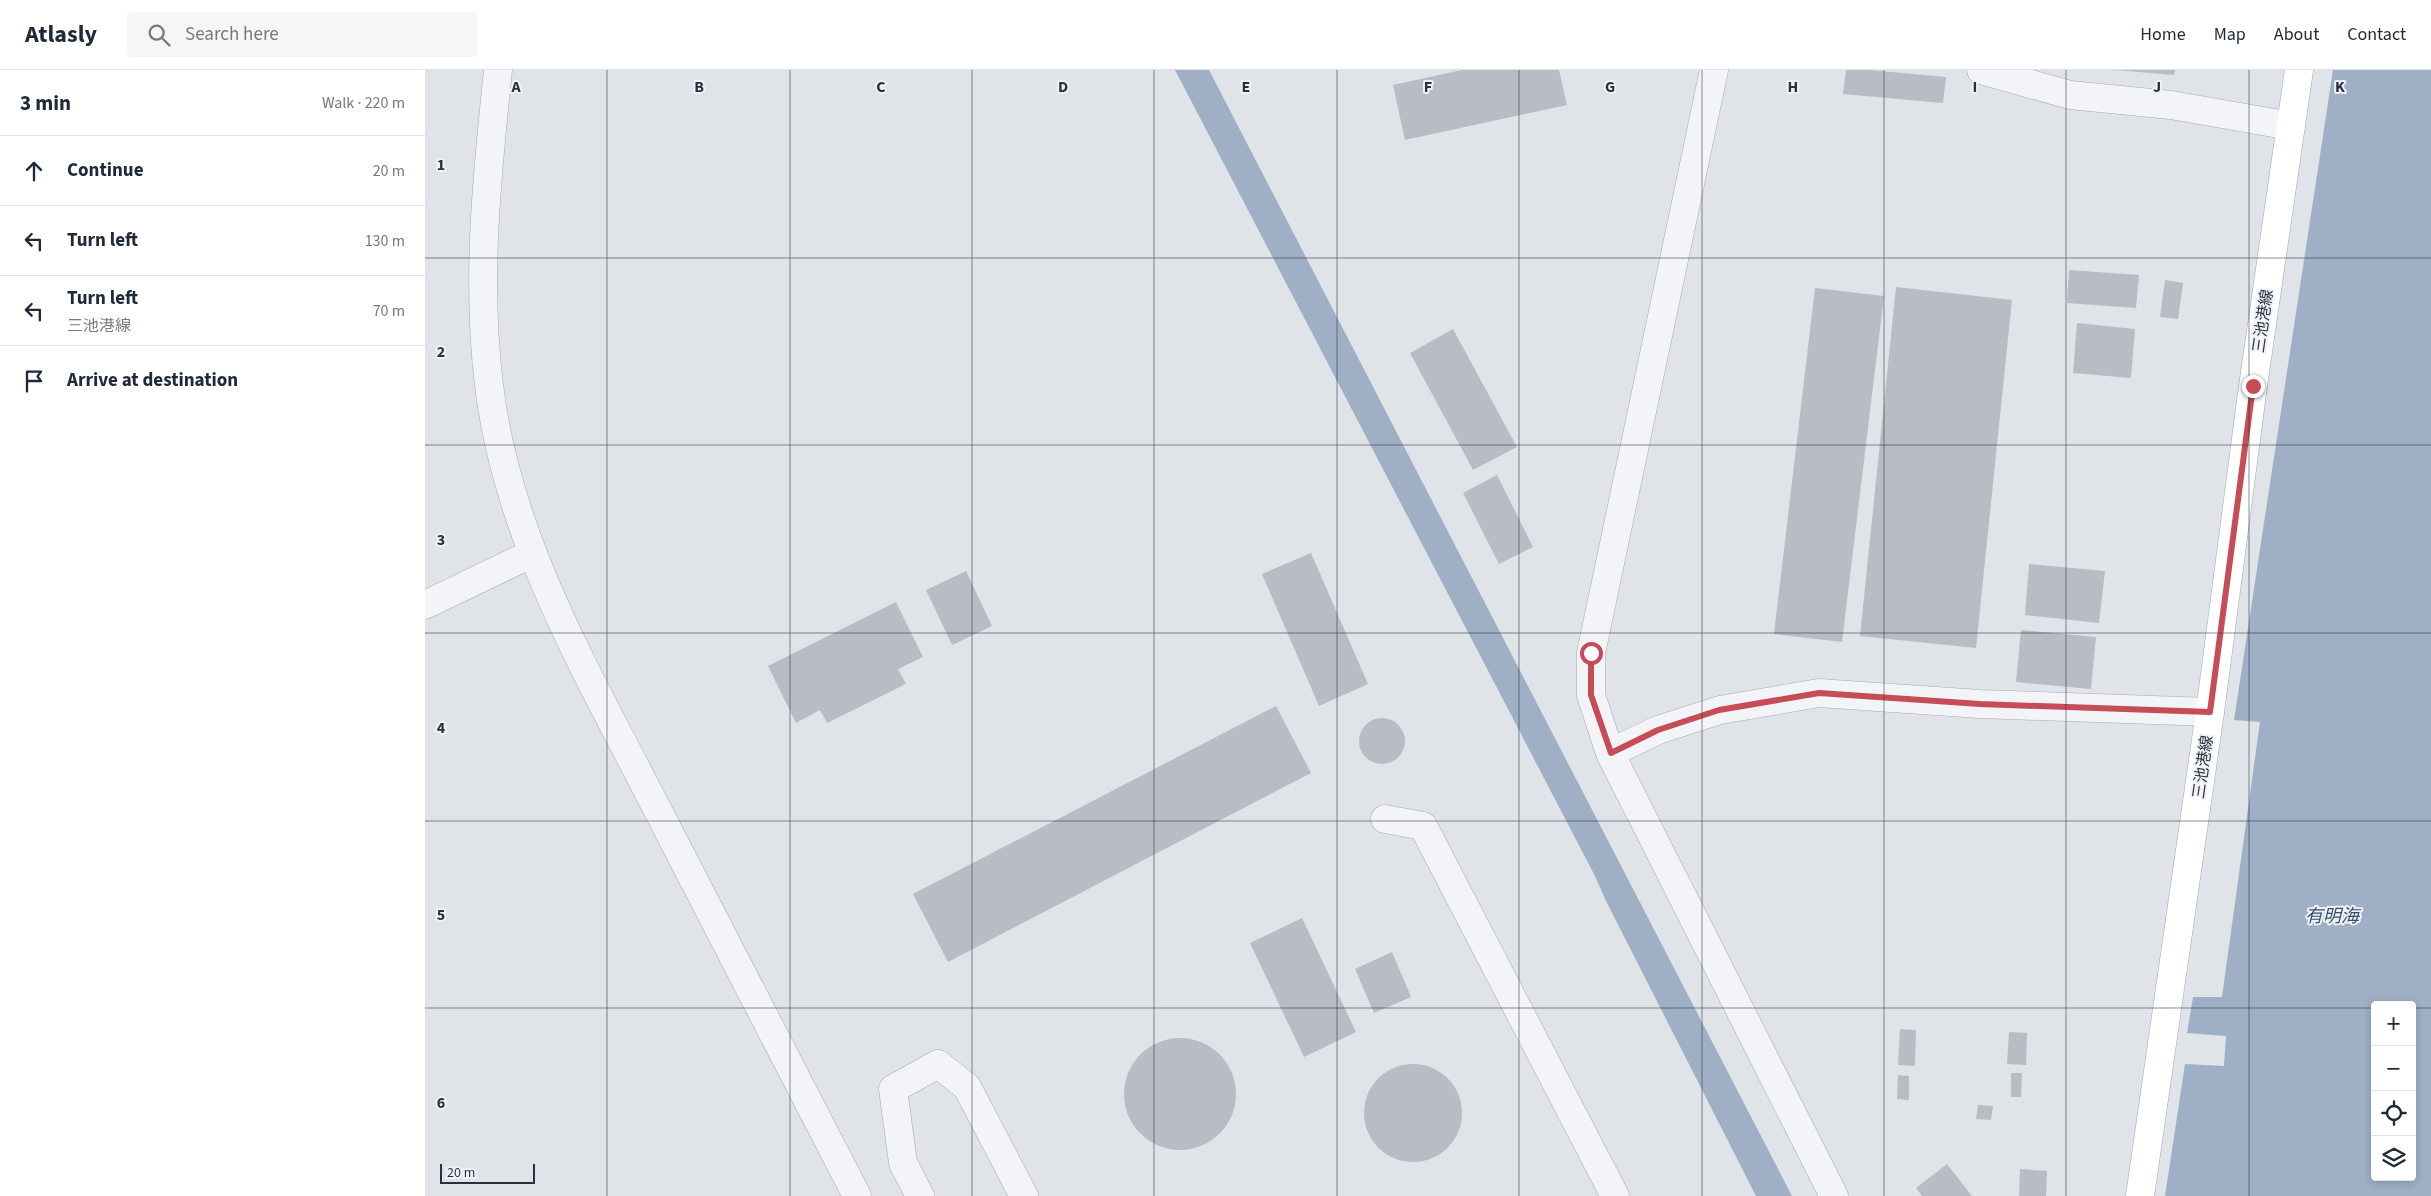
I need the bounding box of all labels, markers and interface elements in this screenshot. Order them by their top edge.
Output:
search box [127,12,477,57]
text: Atlasly [25,17,97,52]
icon: search [145,21,173,49]
text: Search here [185,21,279,48]
text: Home [2140,22,2186,47]
text: Map [2214,22,2246,47]
text: About [2274,22,2319,47]
text: Contact [2347,22,2406,47]
text: A [510,76,521,98]
text: B [694,76,704,98]
text: C [876,76,886,98]
text: D [1058,76,1068,98]
text: E [1242,76,1250,98]
text: F [1424,76,1432,98]
text: G [1605,76,1615,98]
text: H [1788,76,1798,98]
text: I [1973,76,1977,98]
text: J [2153,76,2161,98]
text: K [2335,76,2345,98]
text: 3 min [20,88,71,118]
text: Walk · 220 m [322,92,405,114]
text: 1 [437,154,445,176]
icon: ahead [20,157,48,185]
text: Continue [67,157,144,184]
text: 20 m [373,160,405,182]
icon: left [20,227,48,255]
text: Turn left [67,227,138,254]
text: 130 m [365,230,405,252]
text: Turn left [67,285,138,312]
street label: 三池港線 [2248,288,2278,354]
icon: left [20,297,48,325]
text: 70 m [373,300,405,322]
text: 三池港線 [67,315,131,337]
text: 2 [437,341,445,363]
icon: arrive [20,367,48,395]
text: Arrive at destination [67,367,238,394]
route end [2242,375,2265,398]
text: 3 [437,529,445,551]
route start [1580,642,1603,665]
text: 4 [437,717,446,739]
street label: 三池港線 [2188,734,2218,800]
text: 5 [437,904,445,926]
water label: 有明海 [2305,904,2362,929]
map controls [2371,1001,2416,1181]
button: + [2371,1001,2416,1046]
button: − [2371,1046,2416,1091]
button: locate [2371,1091,2416,1136]
text: 6 [437,1092,445,1114]
button: layers [2371,1136,2416,1181]
scale bar [440,1161,535,1184]
text: 20 m [447,1163,475,1183]

